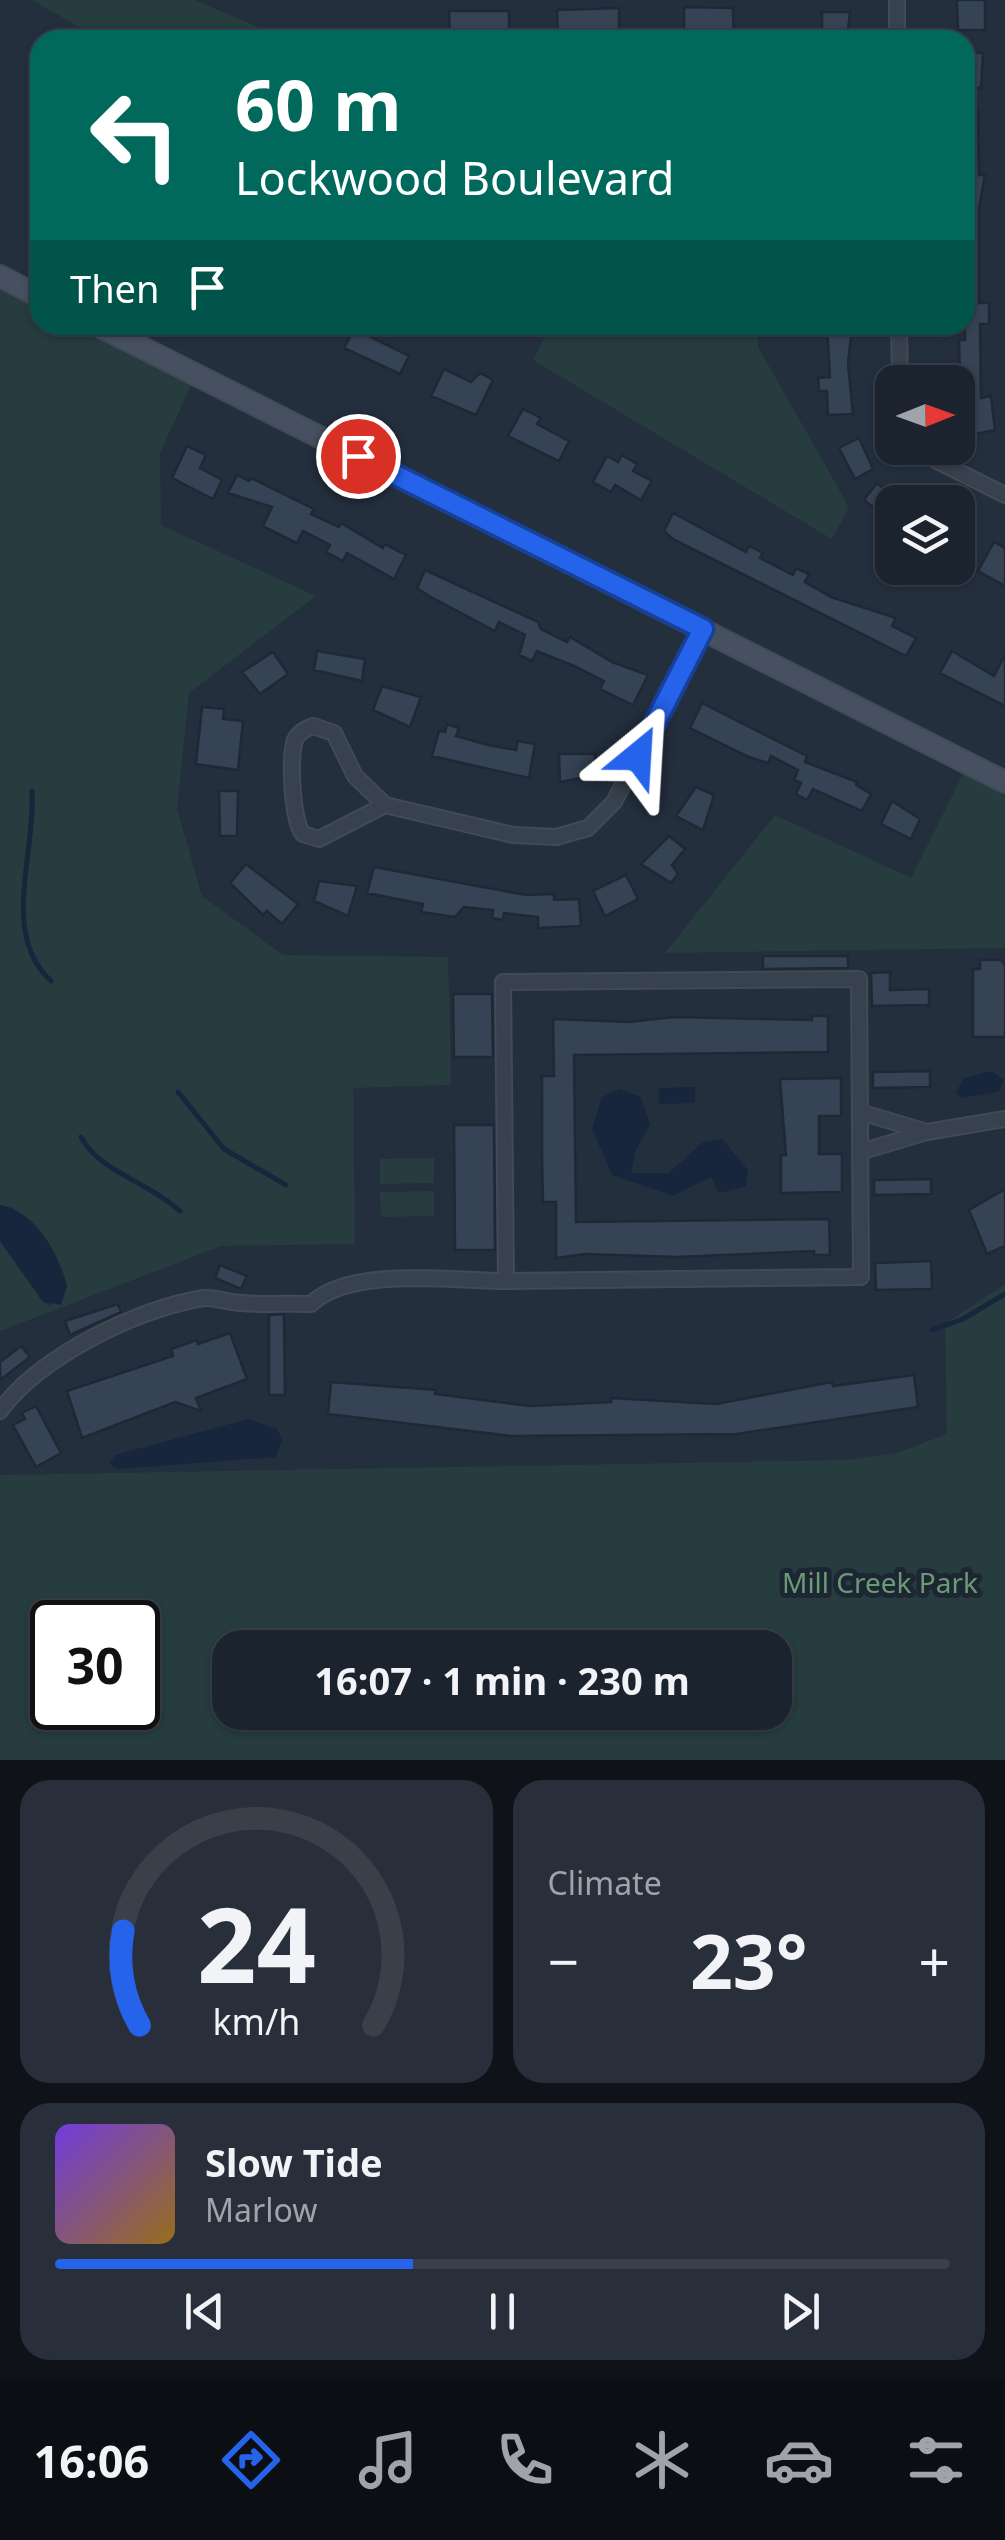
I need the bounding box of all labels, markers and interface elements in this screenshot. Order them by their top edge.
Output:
text: 60 m [235,56,402,152]
icon: left [70,70,200,200]
text: Lockwood Boulevard [235,147,674,208]
icon: arrive [180,260,235,315]
text: Then [70,262,160,314]
north arrow [875,365,975,465]
map controls [875,365,975,585]
pin [316,414,401,499]
icon: arrive [331,429,386,484]
button: layers [875,485,975,585]
position arrow [586,704,690,808]
park label: Mill Creek Park [782,1563,978,1601]
speed limit sign: 30 [30,1600,160,1730]
text: 16:07 · 1 min · 230 m [314,1654,690,1706]
text: Climate [548,1861,662,1904]
text: 24 [197,1872,316,2013]
text: 23° [690,1909,808,2011]
text: − [548,1923,579,1998]
text: + [919,1923,950,1998]
text: km/h [212,1997,300,2045]
text: Slow Tide [205,2136,383,2188]
text: Marlow [205,2188,317,2231]
icon: previous [177,2284,232,2339]
icon: pause [475,2284,530,2339]
icon: next [773,2284,828,2339]
icon: directions [216,2425,286,2495]
icon: music [353,2425,423,2495]
icon: phone [490,2425,560,2495]
icon: climate [627,2425,697,2495]
icon: car [764,2425,834,2495]
icon: filters [901,2425,971,2495]
text: 16:06 [34,2430,149,2491]

